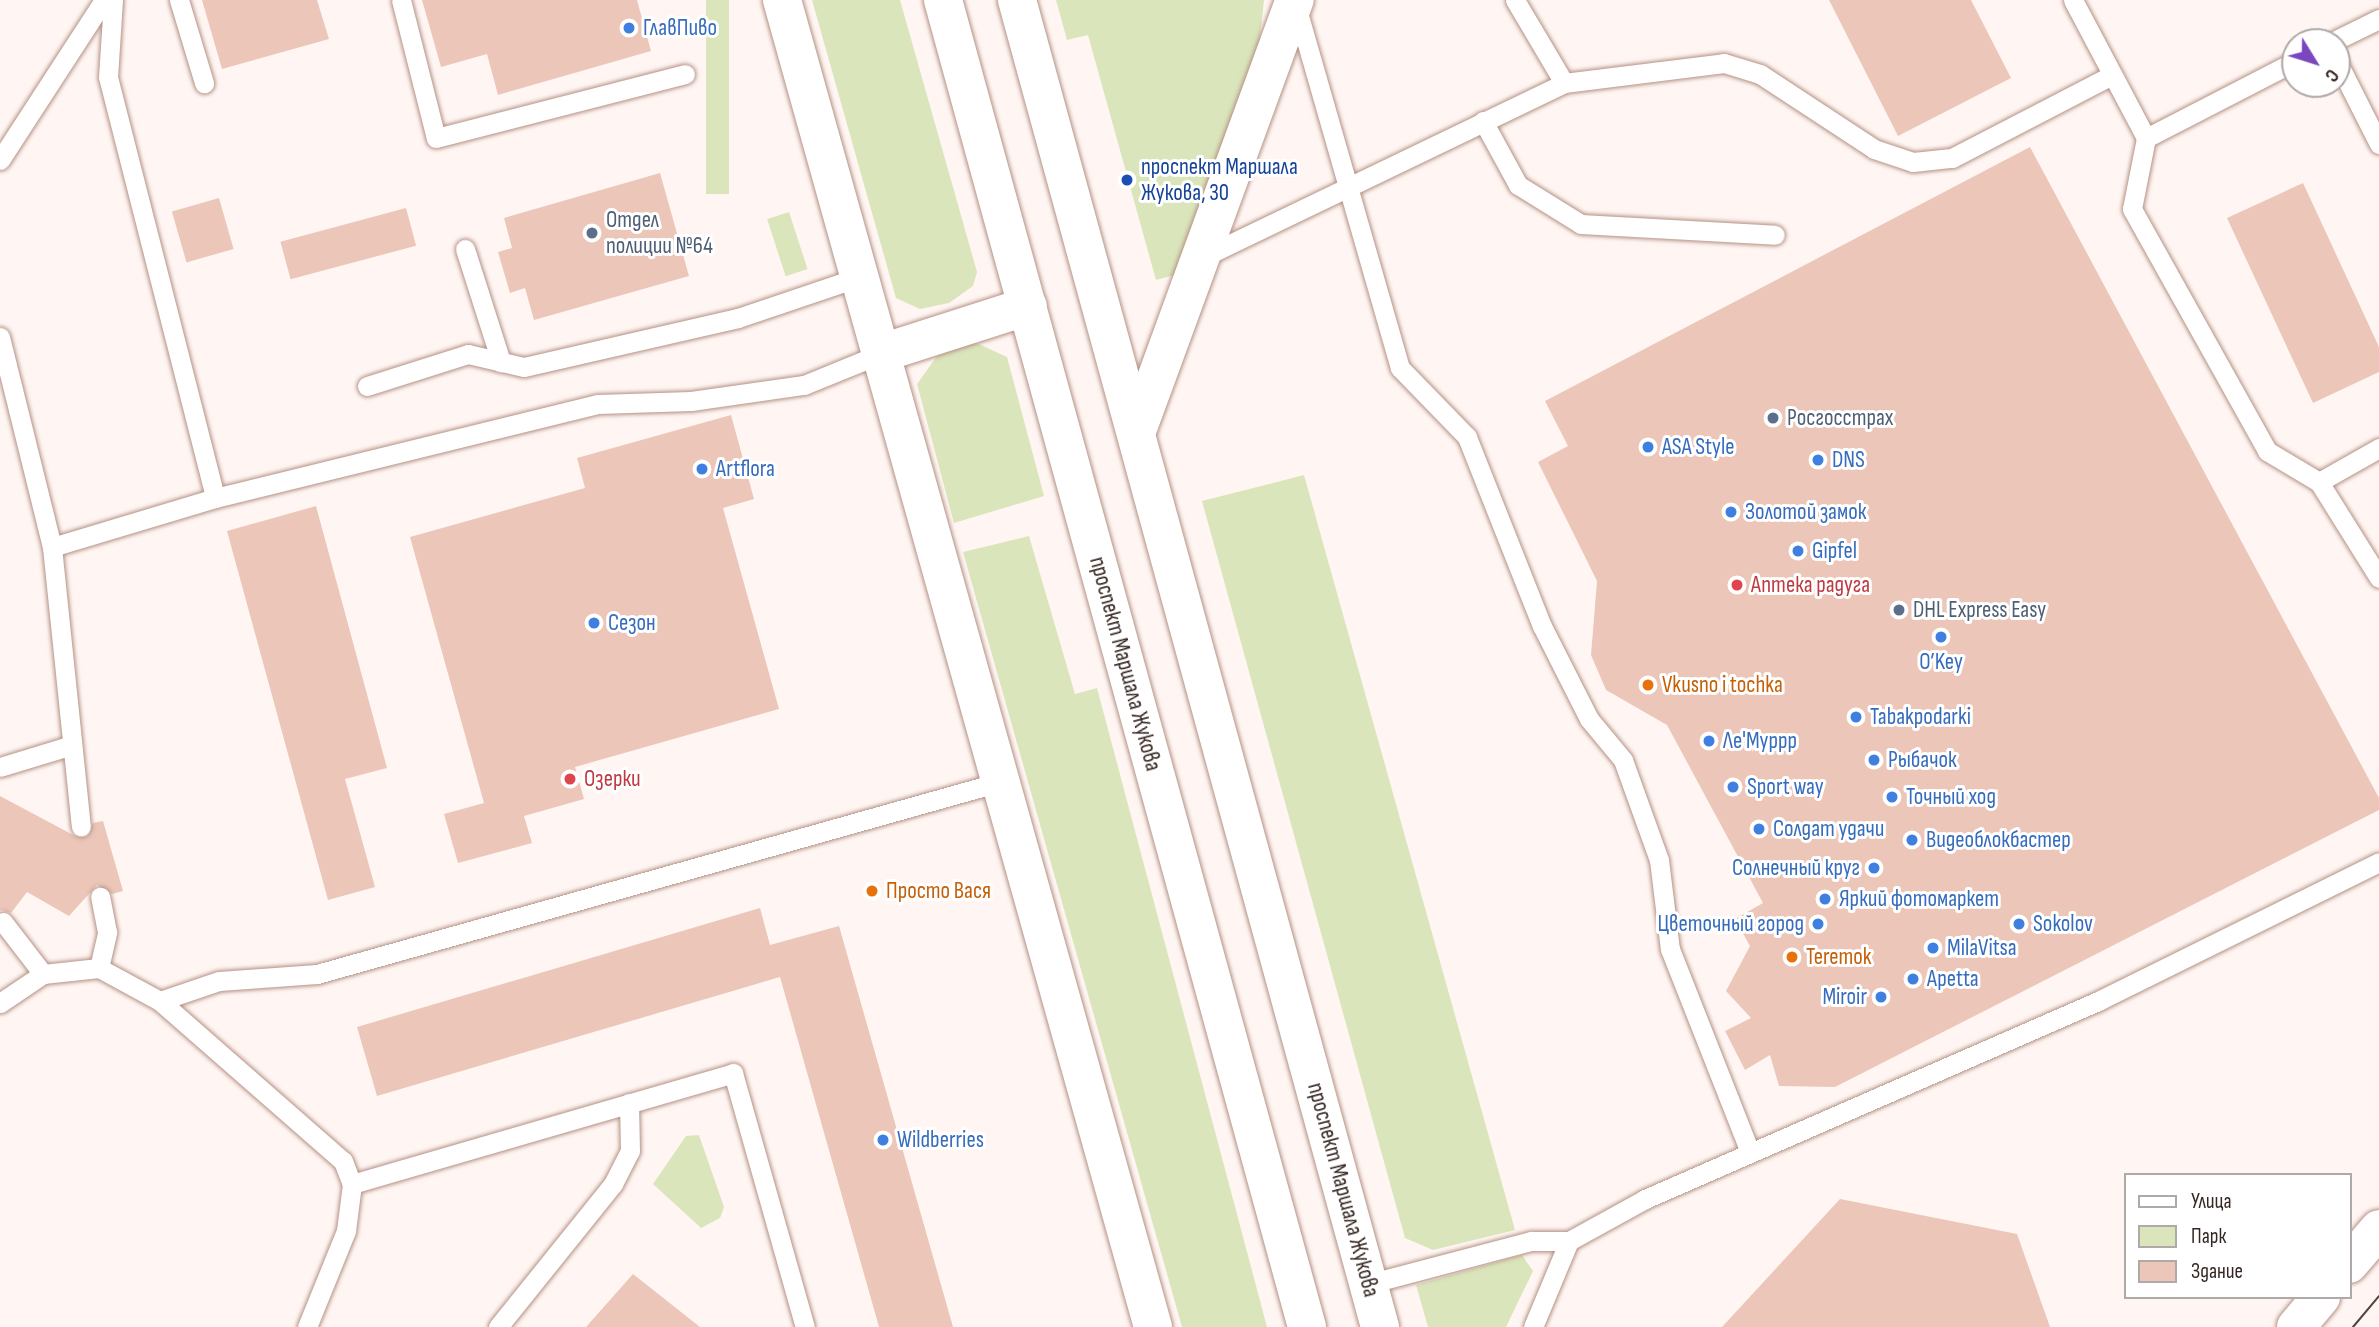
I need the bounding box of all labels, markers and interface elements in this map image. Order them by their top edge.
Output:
place label: ГлавПиво [643,14,717,42]
marker: ГлавПиво [621,20,637,36]
north arrow [2281,28,2351,98]
text: С [2319,64,2343,86]
place label: проспект Маршала Жукова, 30 [1141,153,1298,207]
marker: проспект Маршала Жукова, 30 [1119,172,1135,188]
place label: Отдел полиции №64 [606,206,713,260]
marker: Отдел полиции №64 [584,225,600,241]
place label: Росгосстрах [1787,404,1893,432]
marker: Росгосстрах [1765,410,1781,426]
place label: ASA Style [1662,433,1734,461]
marker: ASA Style [1640,439,1656,455]
place label: DNS [1832,446,1865,474]
marker: DNS [1810,452,1826,468]
place label: Artflora [716,455,775,483]
marker: Artflora [694,461,710,477]
place label: Золотой замок [1745,498,1866,526]
marker: Золотой замок [1723,504,1739,520]
place label: Gipfel [1812,537,1857,565]
marker: Gipfel [1790,543,1806,559]
street label: проспект Маршала Жукова [1083,554,1167,774]
place label: Аптека радуга [1751,571,1870,599]
marker: Аптека радуга [1729,577,1745,593]
place label: DHL Express Easy [1913,596,2046,624]
marker: DHL Express Easy [1891,602,1907,618]
place label: Сезон [608,609,656,637]
marker: Сезон [586,615,602,631]
marker: O’Key [1933,629,1949,645]
place label: O’Key [1919,648,1963,676]
place label: Vkusno i tochka [1662,671,1783,699]
marker: Vkusno i tochka [1640,677,1656,693]
place label: Tabakpodarki [1870,703,1971,731]
marker: Tabakpodarki [1848,709,1864,725]
place label: Ле'Муррр [1723,727,1797,755]
marker: Ле'Муррр [1701,733,1717,749]
place label: Рыбачок [1888,746,1957,774]
marker: Рыбачок [1866,752,1882,768]
place label: Озерки [584,765,641,793]
marker: Озерки [562,771,578,787]
place label: Sport way [1747,773,1824,801]
marker: Sport way [1725,779,1741,795]
place label: Точный ход [1906,783,1996,811]
marker: Точный ход [1884,789,1900,805]
place label: Солдат удачи [1773,815,1884,843]
marker: Солдат удачи [1751,821,1767,837]
place label: Видеоблокбастер [1926,826,2071,854]
marker: Видеоблокбастер [1904,832,1920,848]
place label: Солнечный круг [1732,854,1860,882]
marker: Солнечный круг [1866,860,1882,876]
place label: Просто Вася [886,877,991,905]
marker: Просто Вася [864,883,880,899]
place label: Яркий фотомаркет [1839,885,1999,913]
marker: Яркий фотомаркет [1817,891,1833,907]
place label: Цветочный город [1657,910,1804,938]
place label: Sokolov [2033,910,2093,938]
marker: Цветочный город [1810,916,1826,932]
marker: Sokolov [2011,916,2027,932]
place label: MilaVitsa [1947,934,2017,962]
marker: MilaVitsa [1925,940,1941,956]
place label: Teremok [1806,943,1872,971]
marker: Teremok [1784,949,1800,965]
place label: Apetta [1927,965,1979,993]
marker: Apetta [1905,971,1921,987]
place label: Miroir [1822,983,1867,1011]
marker: Miroir [1873,989,1889,1005]
street label: проспект Маршала Жукова [1301,1080,1385,1300]
place label: Wildberries [897,1126,984,1154]
marker: Wildberries [875,1132,891,1148]
legend [2124,1173,2351,1299]
text: Улица [2191,1189,2232,1214]
text: Парк [2191,1224,2226,1249]
text: Здание [2191,1259,2243,1284]

